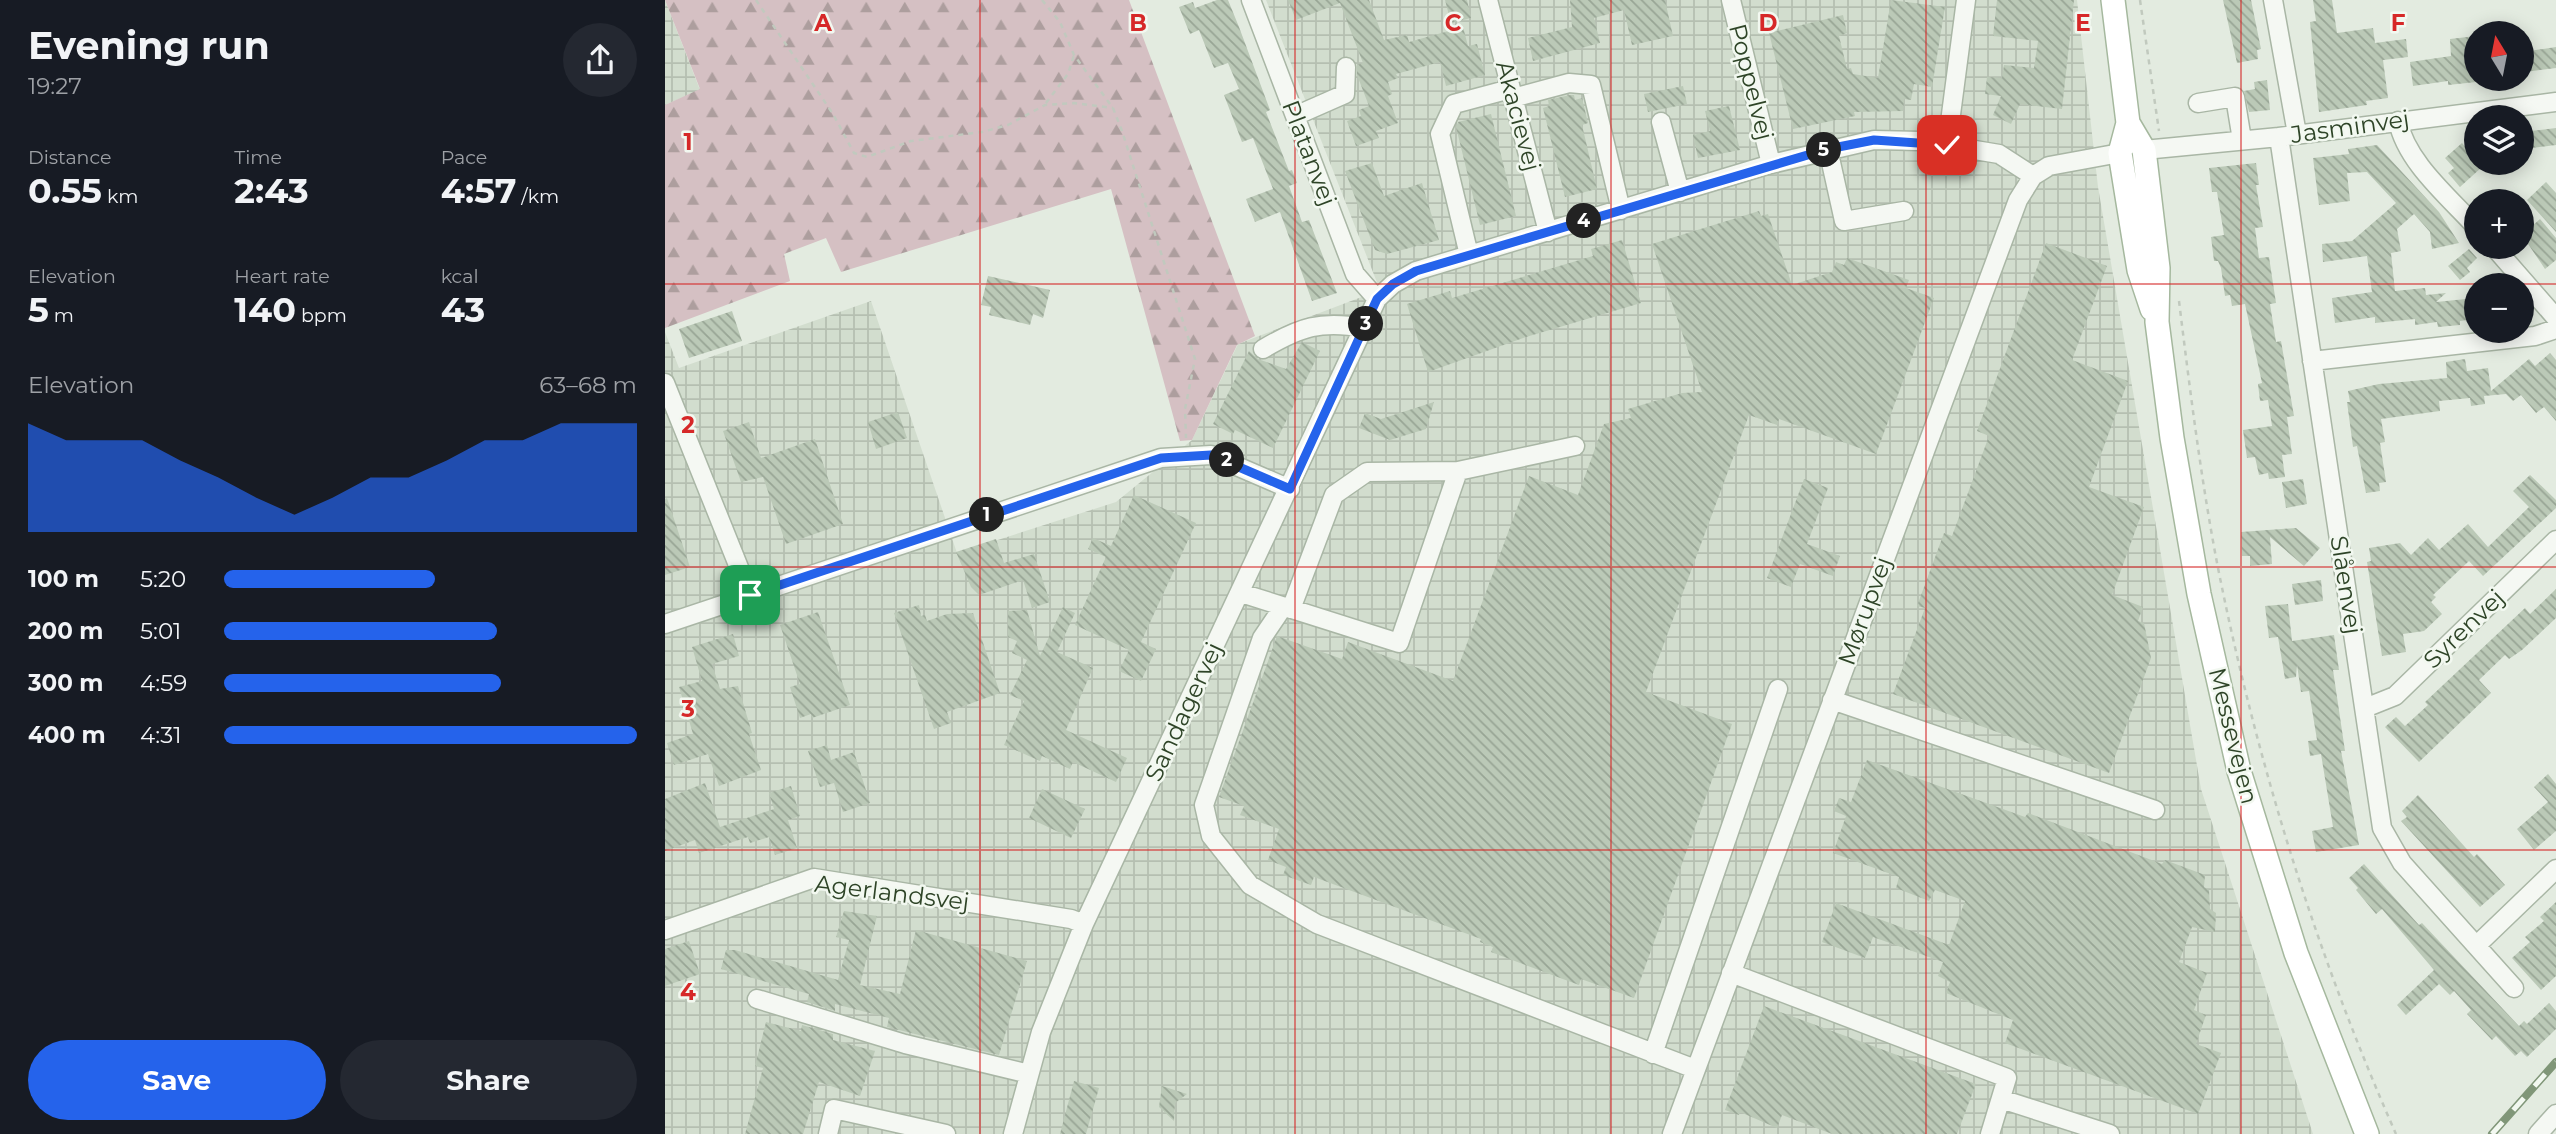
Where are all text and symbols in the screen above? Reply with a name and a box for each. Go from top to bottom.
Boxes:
text: A [813,9,832,37]
text: B [1129,9,1147,37]
text: C [1445,9,1462,37]
text: D [1759,9,1778,37]
text: E [2075,9,2091,37]
text: F [2391,9,2406,37]
street label: Poppelvej [1723,21,1780,143]
north arrow [2464,21,2534,91]
map controls [2464,21,2534,343]
text: Evening run [28,22,270,69]
button: share [563,23,637,97]
street label: Akacievej [1490,58,1547,174]
text: 19:27 [28,72,82,100]
street label: Platanvej [1276,96,1343,210]
street label: Jasminvej [2288,104,2411,149]
button: layers [2464,105,2534,175]
pin [1917,115,1977,175]
icon: check [1928,126,1966,164]
text: 1 [683,128,693,156]
pin: 5 [1807,132,1841,168]
text: 5 [1818,138,1829,161]
text: Distance [28,146,111,169]
text: Time [234,146,282,169]
text: Pace [441,146,487,169]
text: 0.55 [28,169,102,212]
text: 2:43 [234,169,309,212]
text: 4:57 [441,169,516,212]
text: km [102,185,138,208]
text: /km [516,185,559,208]
button: + [2464,189,2534,259]
pin: 4 [1567,204,1601,238]
text: 4 [1577,209,1590,232]
text: Elevation [28,265,116,288]
text: Heart rate [234,265,330,288]
text: kcal [441,265,479,288]
button: − [2464,273,2534,343]
text: 5 [28,288,49,331]
text: 140 [234,288,296,331]
text: 43 [441,288,485,331]
text: m [49,304,74,327]
text: bpm [296,304,347,327]
pin: 3 [1349,306,1383,342]
text: 3 [1360,312,1371,335]
text: Elevation [28,371,134,399]
text: 63–68 m [539,371,637,399]
text: 2 [681,411,695,439]
pin: 2 [1209,442,1245,477]
text: 2 [1221,448,1232,471]
pin: 1 [969,498,1005,532]
text: 1 [983,503,990,526]
street label: Slåenvej [2324,534,2369,636]
street label: Mørupvej [1832,553,1898,669]
text: 100 m [28,565,99,593]
text: 5:20 [140,565,186,593]
pin [720,565,780,625]
icon: arrive [731,576,769,614]
street label: Syrenvej [2417,583,2510,674]
text: 200 m [28,617,103,645]
text: 5:01 [140,617,181,645]
street label: Sandagervej [1139,638,1228,786]
street label: Messevejen [2203,665,2264,807]
text: 300 m [28,669,104,697]
text: 4:59 [140,669,187,697]
text: 3 [680,695,695,723]
text: 400 m [28,721,106,749]
text: 4:31 [140,721,182,749]
street label: Agerlandsvej [813,869,971,916]
text: 4 [680,978,696,1006]
button: Save [28,1040,326,1120]
button: Share [340,1040,637,1120]

